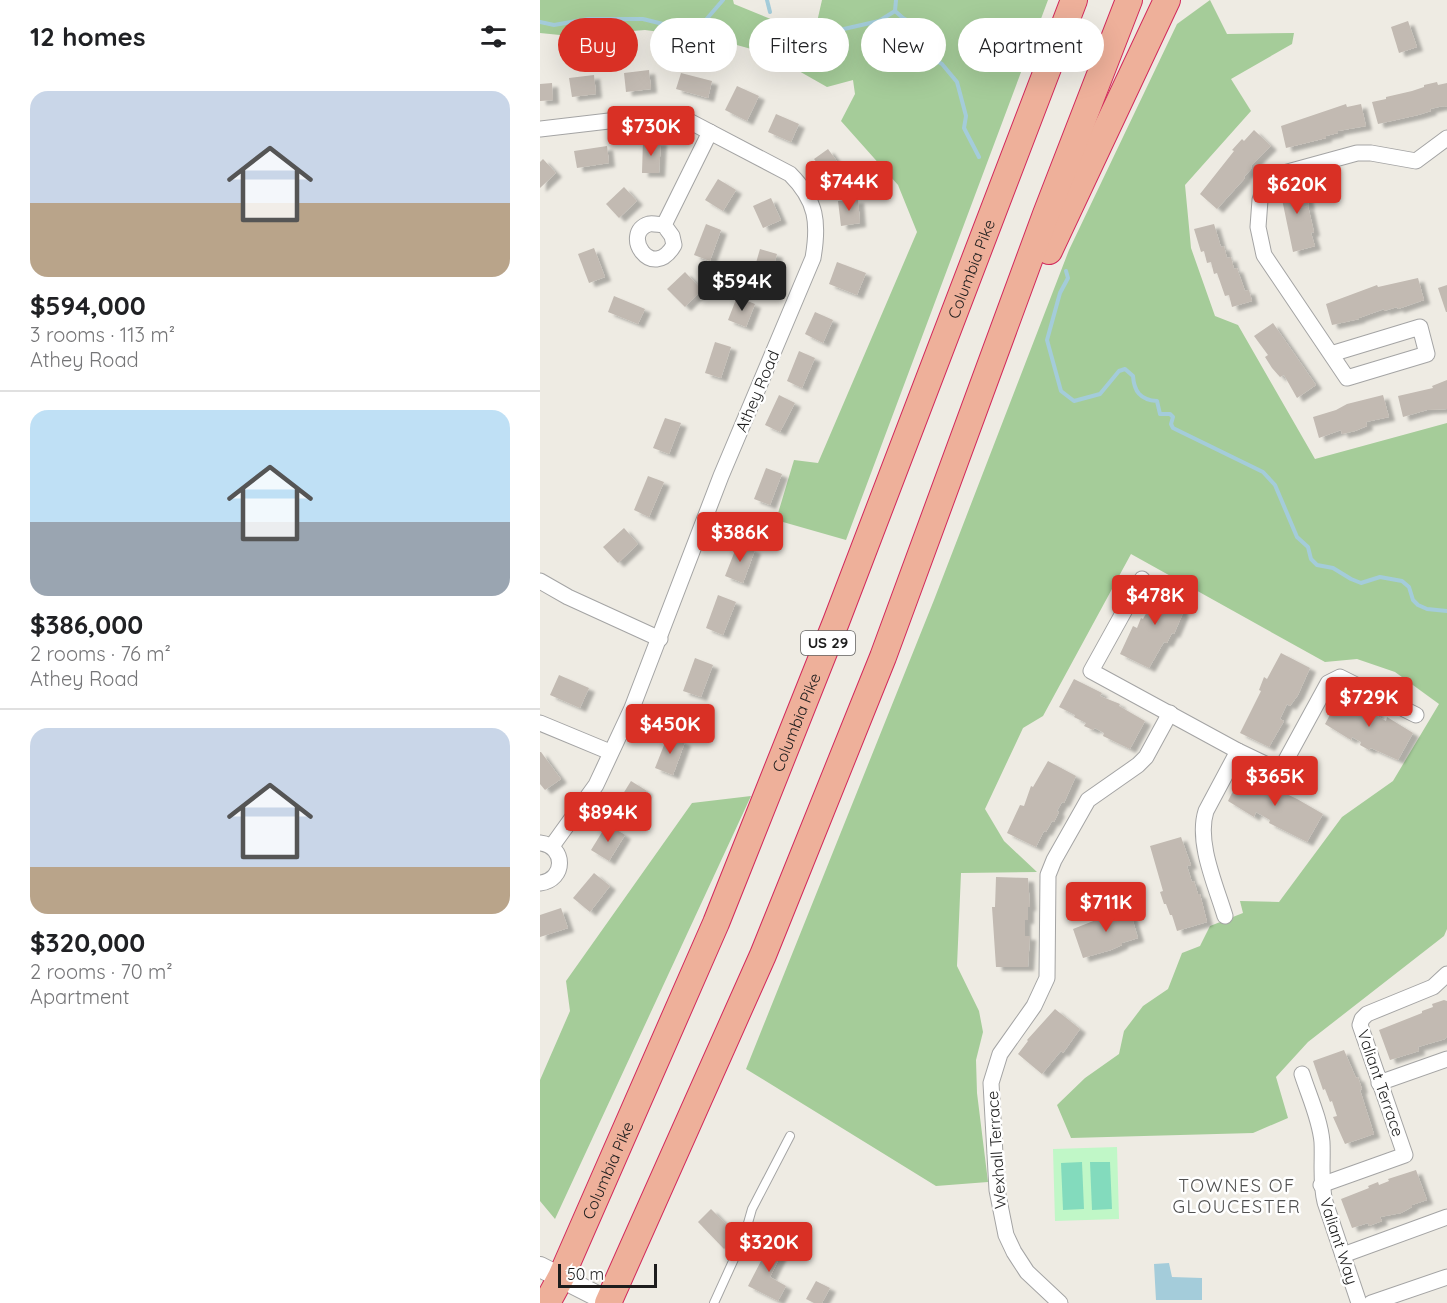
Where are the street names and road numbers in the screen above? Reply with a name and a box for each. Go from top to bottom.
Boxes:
street label: Columbia Pike [943,216,999,322]
street label: Athey Road [731,347,783,435]
road number: US 29 [801,631,855,655]
street label: Columbia Pike [767,670,825,775]
street label: Valiant Terrace [1353,1027,1409,1139]
street label: Wexhall Terrace [982,1090,1010,1210]
street label: Columbia Pike [578,1118,638,1222]
street label: Valiant Way [1316,1195,1362,1287]

